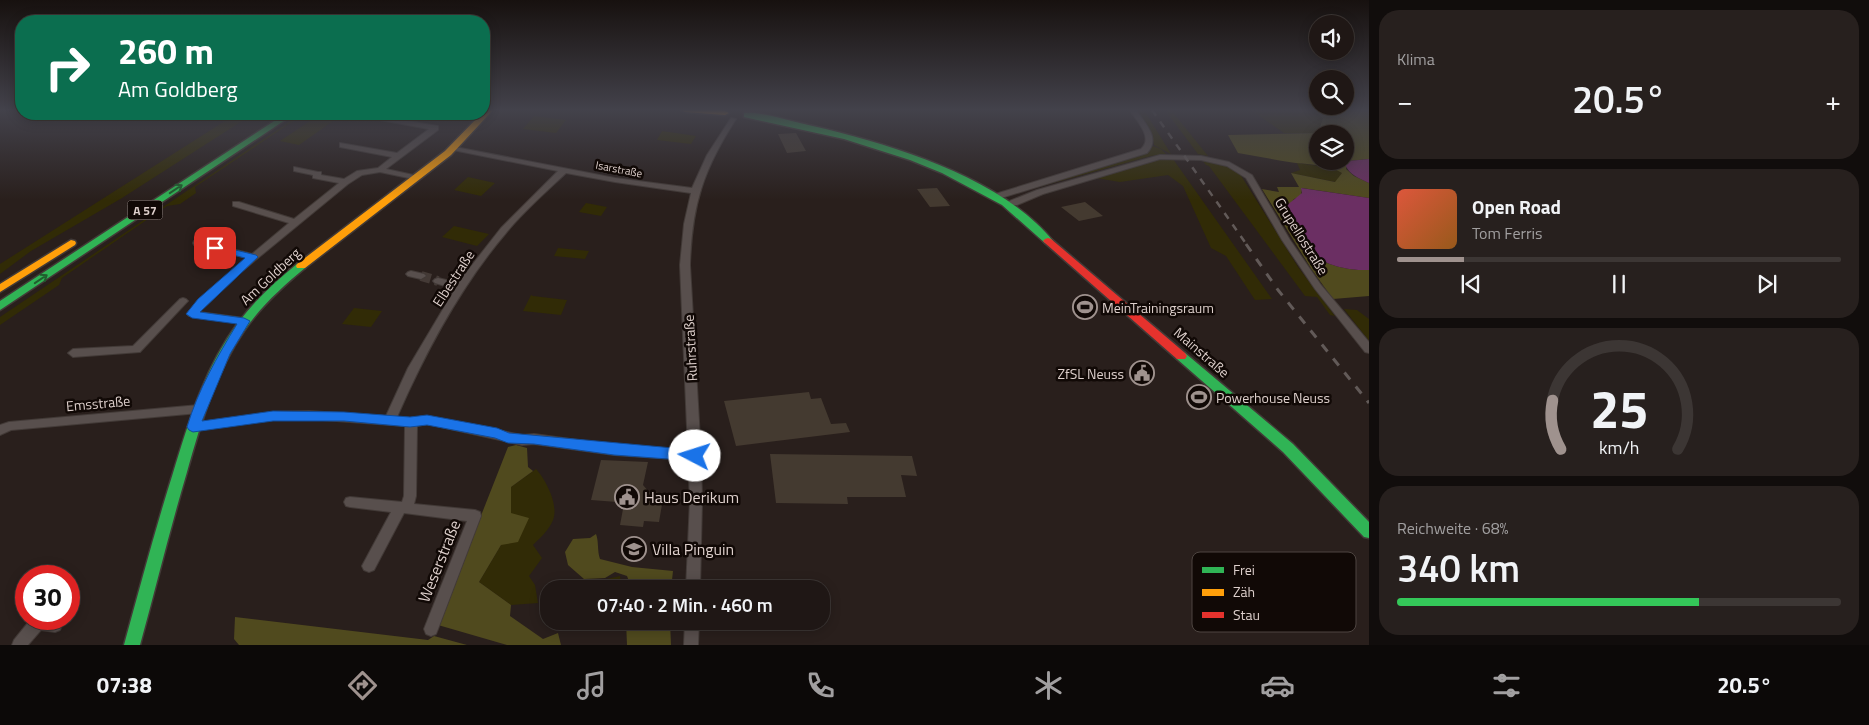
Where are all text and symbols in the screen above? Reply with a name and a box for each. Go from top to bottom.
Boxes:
map controls [1309,15,1354,170]
button: sound [1309,15,1354,60]
text: 260 m [118,24,214,78]
icon: right [35,35,100,100]
text: Klima [1397,47,1435,71]
button: search [1309,70,1354,115]
text: 20.5° [1572,70,1666,128]
text: Am Goldberg [118,72,238,106]
text: − [1397,79,1413,122]
text: + [1825,79,1841,122]
button: layers [1309,125,1354,170]
street label: Isarstraße [594,157,644,181]
one-way arrow [169,184,183,194]
text: Open Road [1472,192,1561,221]
street label: Grupellostraße [1270,193,1334,279]
road number: A 57 [128,200,162,220]
text: Tom Ferris [1472,221,1543,245]
pin [194,227,236,269]
icon: arrive [201,234,229,262]
street label: Am Goldberg [235,242,305,310]
street label: Elbestraße [427,246,479,310]
icon: previous [1457,270,1485,298]
icon: pause [1605,270,1633,298]
icon: next [1753,270,1781,298]
one-way arrow [33,274,47,284]
sports icon: MeinTrainingsraum [1072,294,1098,320]
place label: MeinTrainingsraum [1102,297,1214,318]
street label: Ruhrstraße [678,314,702,382]
street label: Mainstraße [1170,322,1234,382]
public building icon: ZfSL Neuss [1129,360,1155,386]
place label: ZfSL Neuss [1058,363,1124,384]
text: 25 [1590,369,1648,448]
sports icon: Powerhouse Neuss [1186,384,1212,410]
place label: Powerhouse Neuss [1216,387,1330,408]
street label: Emsstraße [65,390,131,416]
position arrow [668,429,720,481]
text: km/h [1599,434,1639,461]
public building icon: Haus Derikum [614,484,640,510]
place label: Haus Derikum [644,485,739,509]
street label: Weserstraße [412,516,466,606]
text: Reichweite · 68% [1397,516,1509,540]
school or university icon: Villa Pinguin [621,536,647,562]
place label: Villa Pinguin [652,537,734,561]
text: 340 km [1397,539,1520,597]
legend [1192,552,1356,632]
text: Frei [1233,559,1255,580]
speed limit sign: 30 [15,565,80,630]
text: Zäh [1233,581,1255,602]
text: 07:40 · 2 Min. · 460 m [597,590,773,619]
text: Stau [1233,604,1260,625]
text: 07:38 [97,668,152,702]
icon: directions [345,668,380,703]
icon: music [574,668,609,703]
icon: phone [803,668,838,703]
icon: climate [1031,668,1066,703]
icon: car [1260,668,1295,703]
icon: filters [1489,668,1524,703]
text: 20.5° [1717,668,1772,702]

